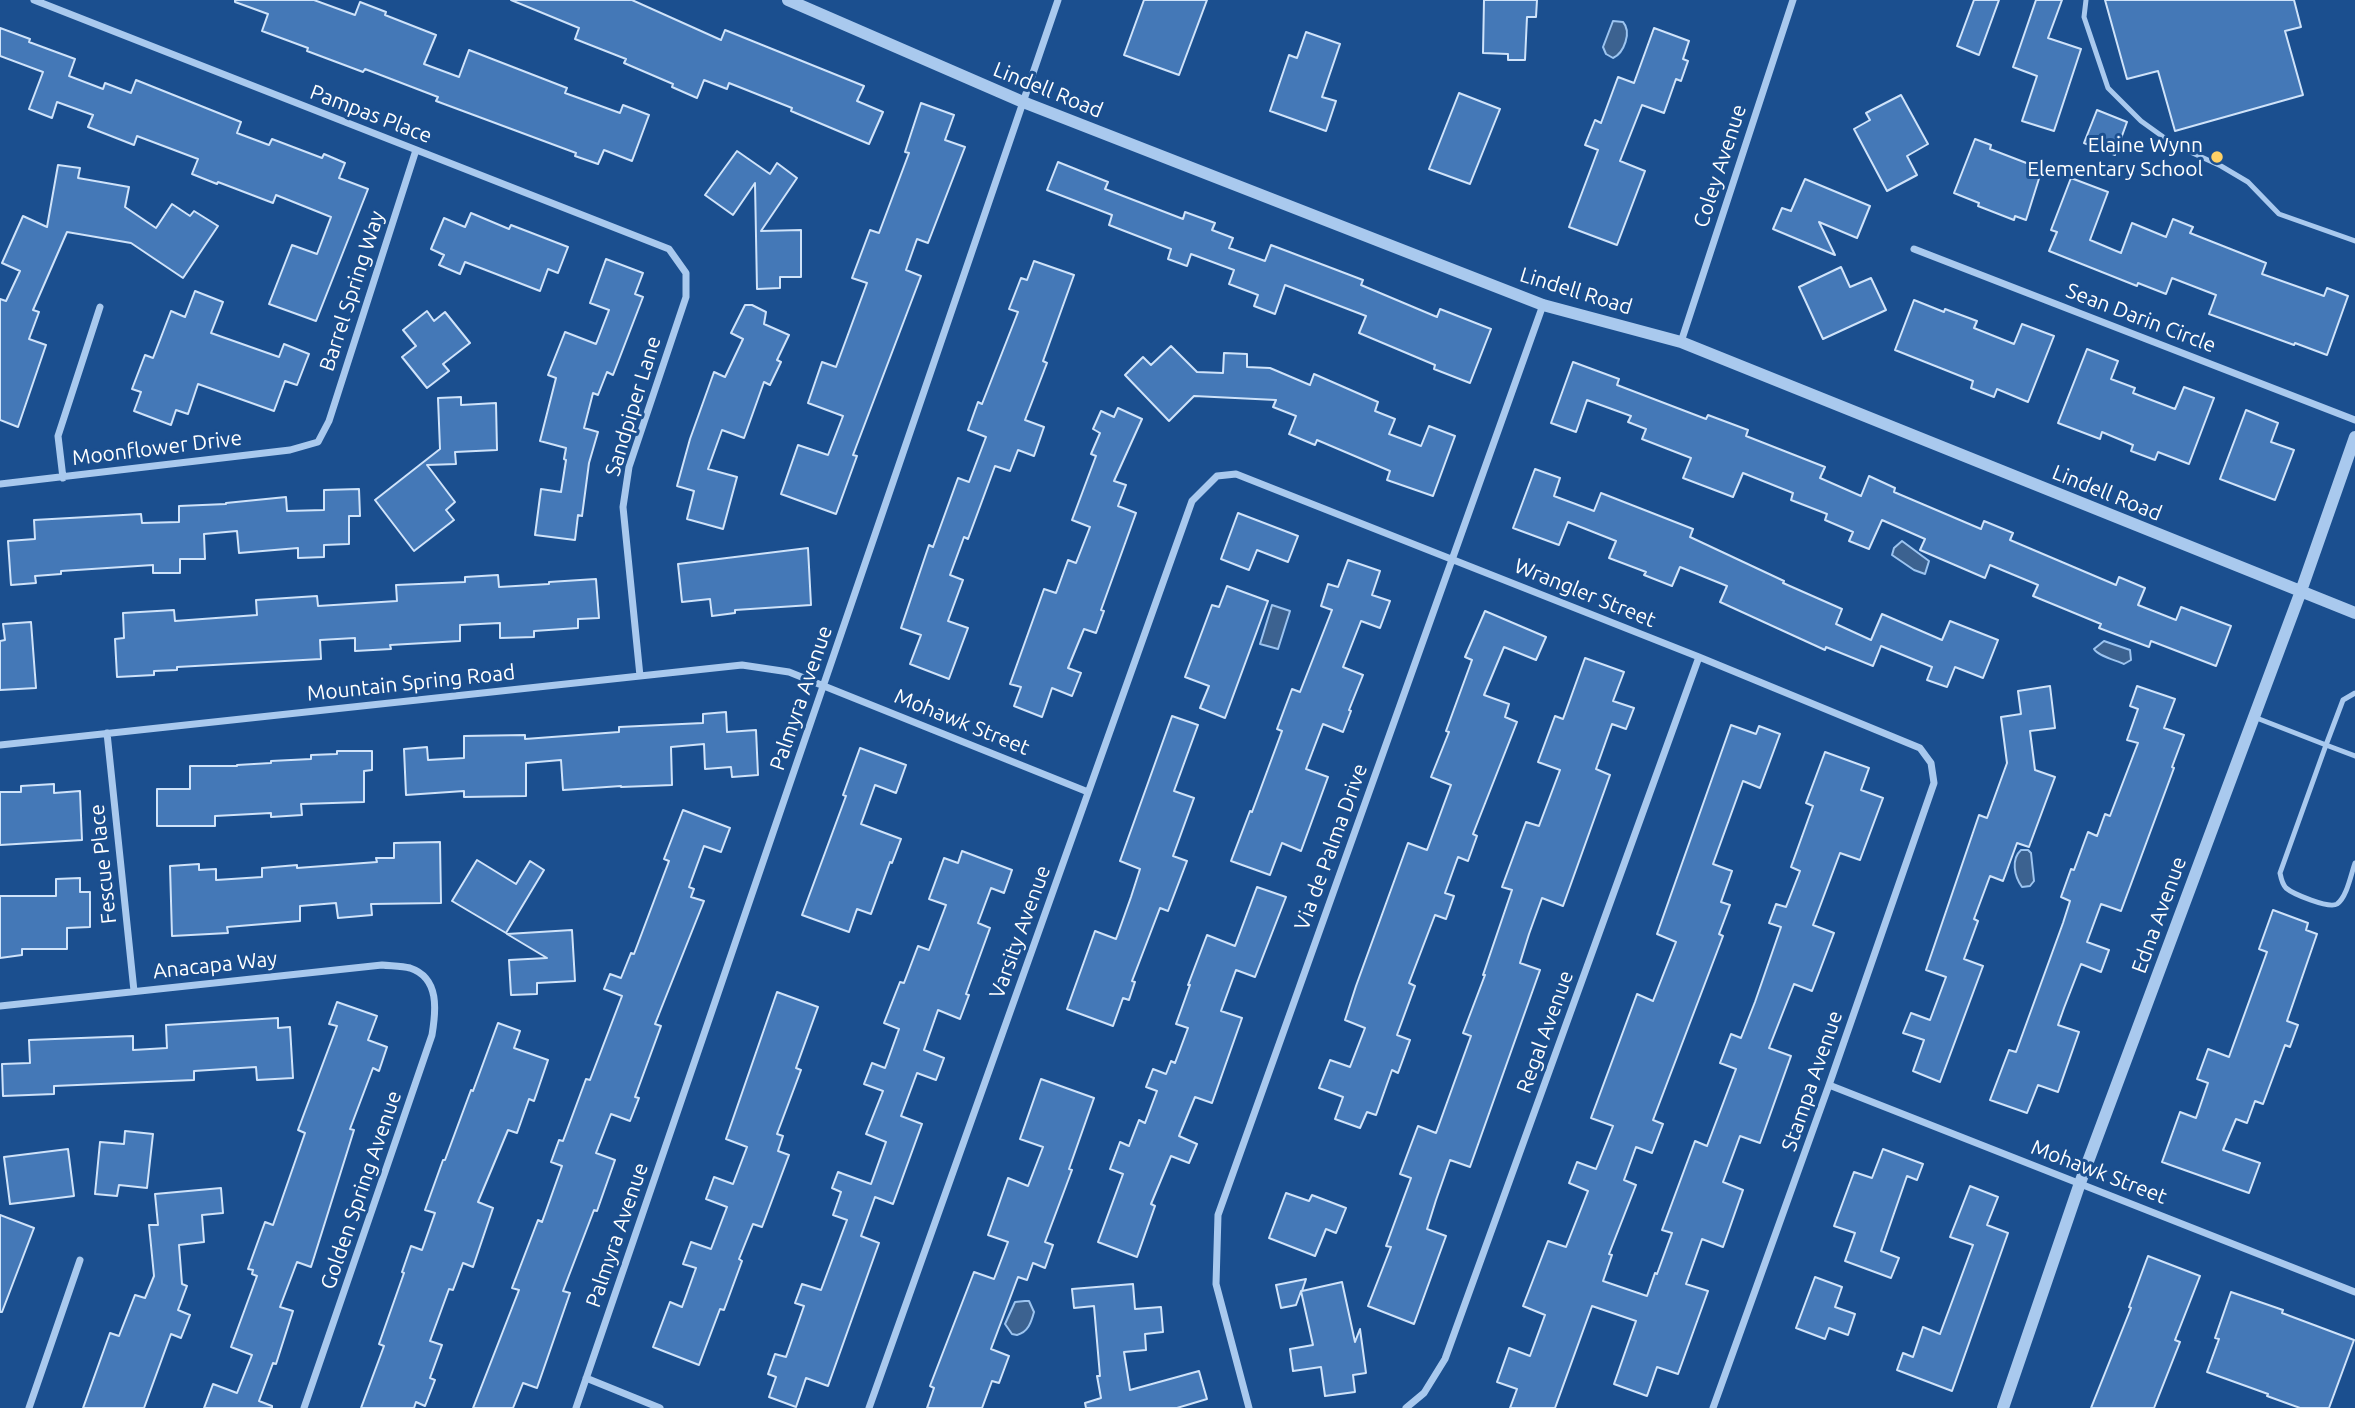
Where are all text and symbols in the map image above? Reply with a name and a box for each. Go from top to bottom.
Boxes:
street label: Lindell Road [990,57,1106,123]
street label: Pampas Place [307,79,435,149]
street label: Coley Avenue [1688,101,1752,231]
place label: Elaine Wynn Elementary School [2027,132,2203,182]
marker: Elaine Wynn Elementary School [2209,149,2225,165]
street label: Barrel Spring Way [314,208,390,374]
street label: Lindell Road [1517,262,1635,320]
street label: Sean Darin Circle [2063,278,2219,358]
street label: Sandpiper Lane [600,333,666,479]
street label: Moonflower Drive [71,425,243,471]
street label: Lindell Road [2049,460,2165,526]
street label: Wrangler Street [1511,553,1659,633]
street label: Palmyra Avenue [764,622,838,774]
street label: Mountain Spring Road [306,660,516,706]
street label: Mohawk Street [891,683,1033,761]
street label: Via de Palma Drive [1289,760,1373,934]
street label: Fescue Place [84,803,122,925]
street label: Edna Avenue [2126,853,2192,977]
street label: Varsity Avenue [984,862,1056,1002]
street label: Anacapa Way [152,946,278,984]
street label: Regal Avenue [1511,967,1579,1097]
street label: Stampa Avenue [1776,1008,1848,1154]
street label: Golden Spring Avenue [315,1087,407,1293]
street label: Mohawk Street [2027,1134,2171,1210]
street label: Palmyra Avenue [580,1159,654,1311]

